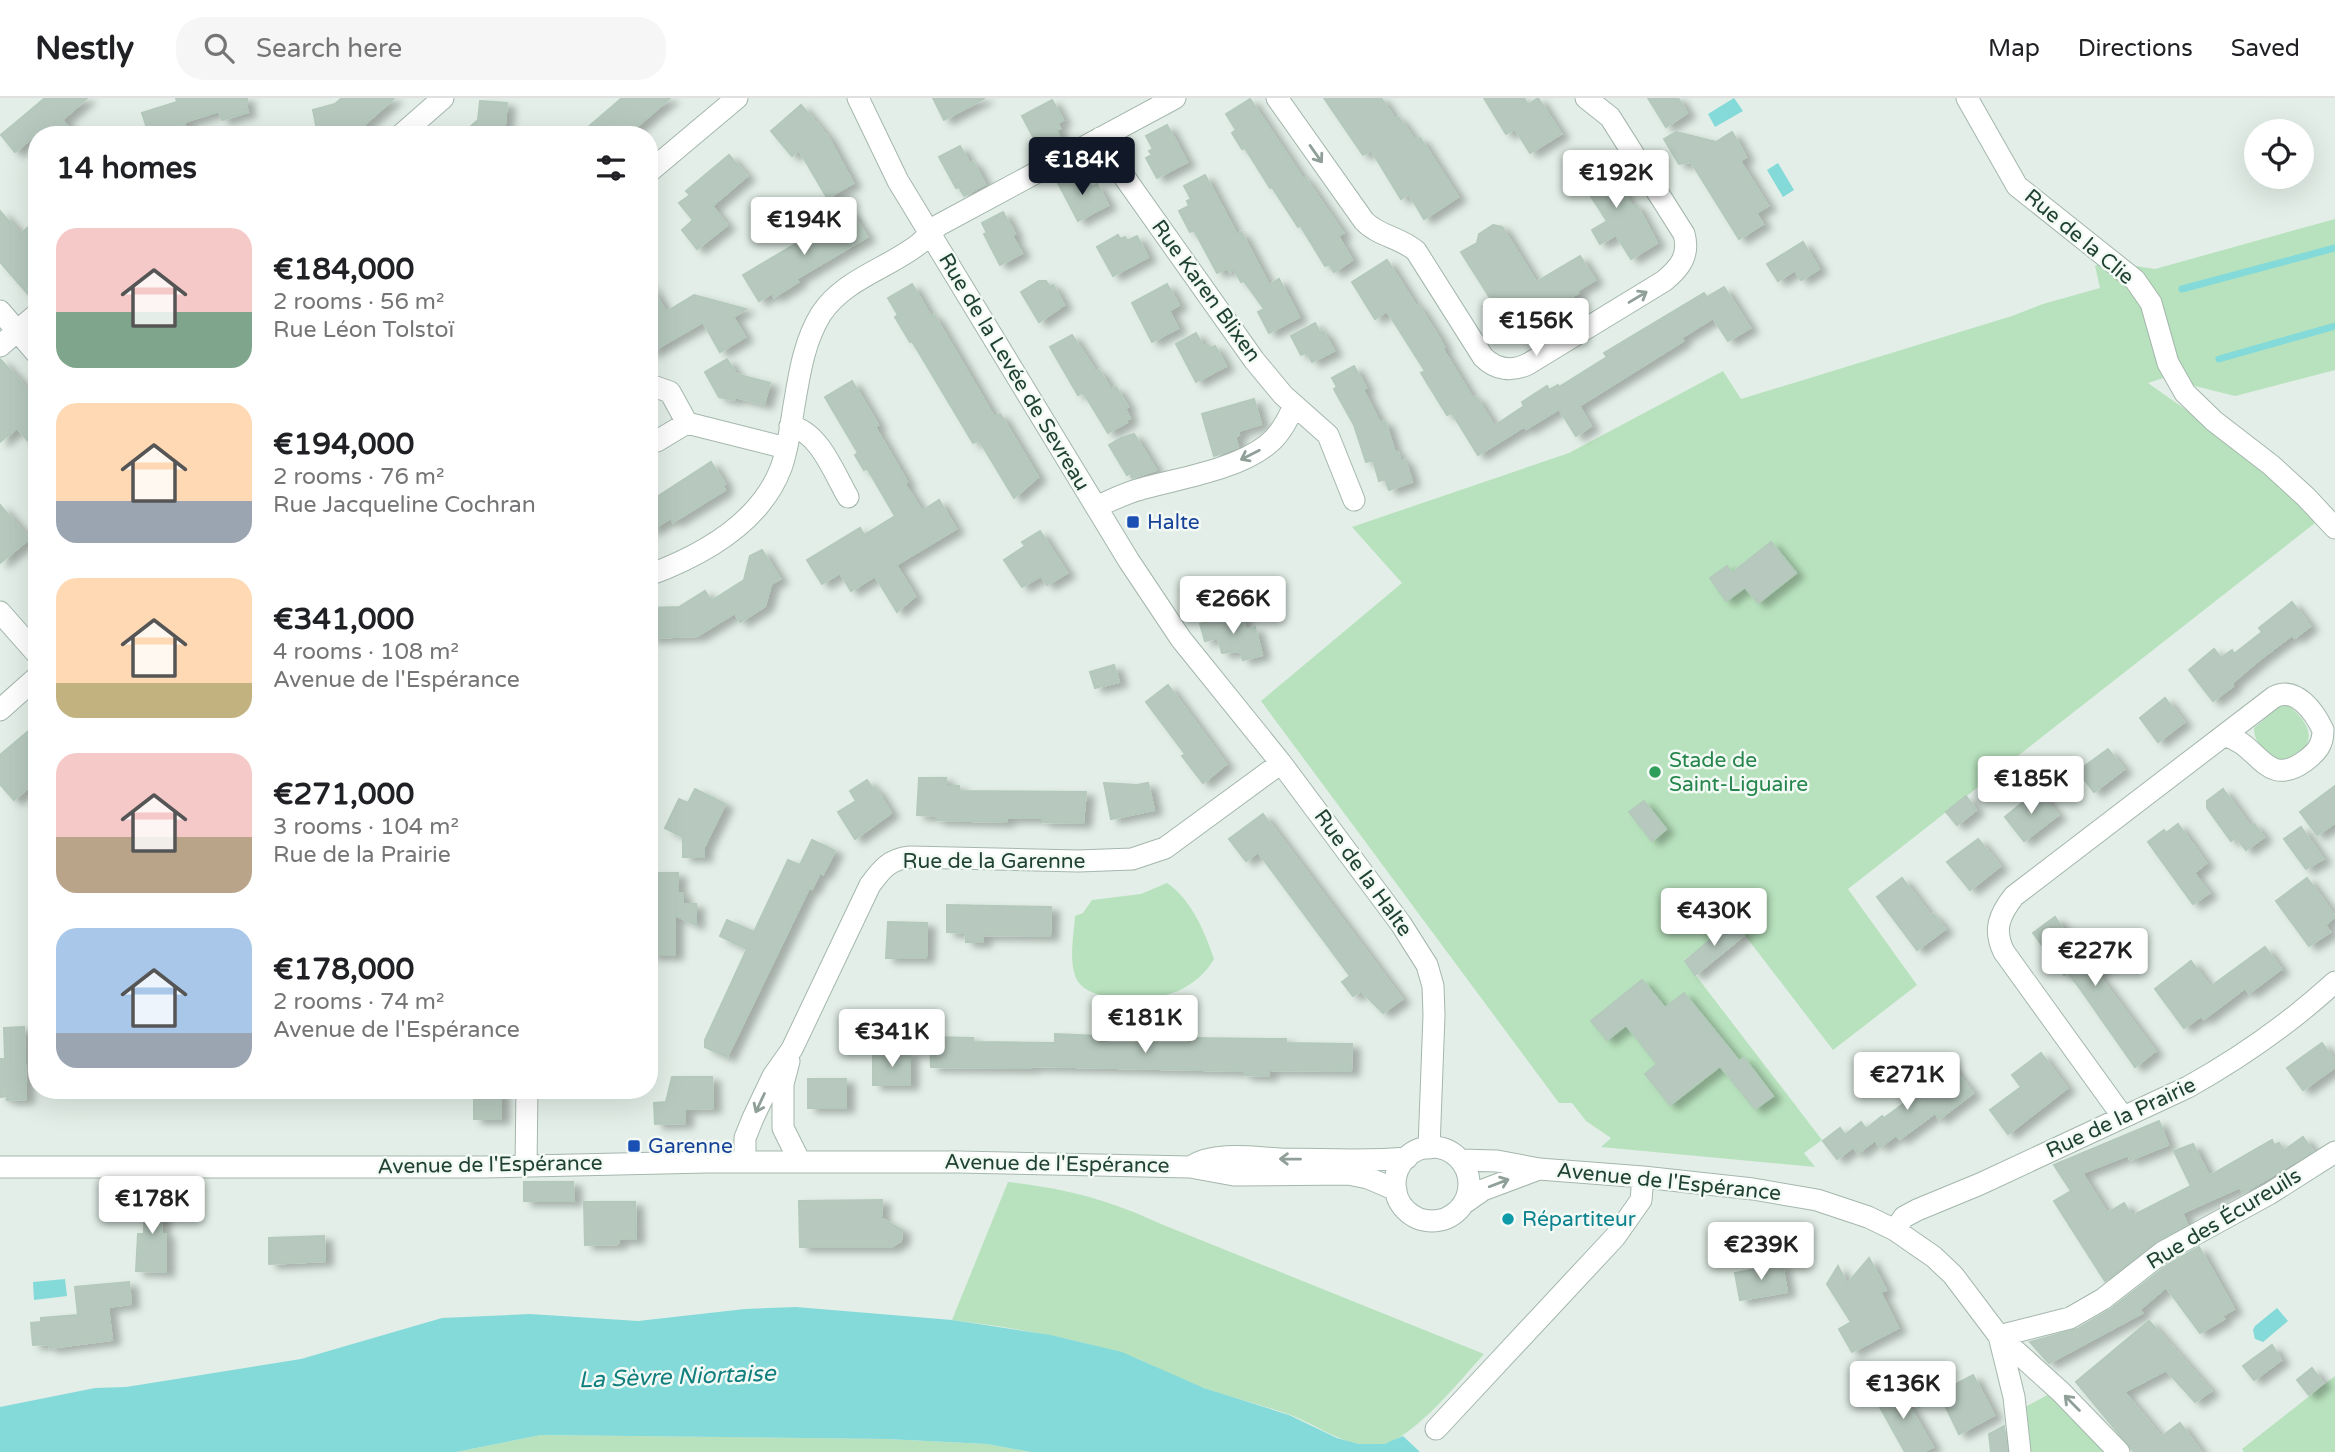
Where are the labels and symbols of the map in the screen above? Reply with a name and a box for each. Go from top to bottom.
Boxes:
pin: €184K [1033,138,1131,197]
one-way arrow [1309,144,1323,163]
pin: €192K [1567,150,1665,210]
street label: Rue de la Clie [2019,184,2139,290]
pin: €194K [755,198,853,257]
street label: Rue Karen Blixen [1146,215,1266,367]
street label: Rue de la Levée de Sevreau [933,249,1095,495]
one-way arrow [1628,290,1648,304]
pin: €156K [1487,299,1585,358]
one-way arrow [1240,449,1261,462]
place label: Halte [1147,510,1200,535]
marker: Halte [1125,514,1141,530]
pin: €266K [1184,576,1282,636]
place label: Stade de Saint-Liguaire [1669,748,1808,797]
pin: €185K [1982,756,2080,816]
marker: Stade de Saint-Liguaire [1647,764,1663,780]
street label: Rue de la Halte [1309,805,1418,941]
street label: Rue de la Garenne [903,849,1086,874]
pin: €430K [1665,888,1763,948]
pin: €227K [2046,928,2144,988]
pin: €181K [1096,996,1194,1055]
pin: €341K [843,1010,941,1069]
pin: €271K [1858,1052,1956,1112]
street label: Rue de la Prairie [2042,1072,2200,1164]
one-way arrow [753,1092,767,1113]
place label: Garenne [648,1134,733,1159]
marker: Garenne [626,1138,642,1154]
street label: Avenue de l'Espérance [944,1150,1170,1178]
street label: Avenue de l'Espérance [377,1151,603,1179]
one-way arrow [1279,1152,1302,1165]
street label: Avenue de l'Espérance [1556,1158,1782,1206]
street label: Rue des Écureuils [2142,1163,2306,1275]
pin: €178K [103,1176,201,1236]
one-way arrow [1488,1176,1510,1189]
place label: Répartiteur [1522,1207,1636,1232]
marker: Répartiteur [1500,1211,1516,1227]
pin: €239K [1712,1222,1810,1282]
water label: La Sèvre Niortaise [578,1359,778,1394]
pin: €136K [1854,1362,1952,1421]
one-way arrow [2064,1394,2081,1411]

